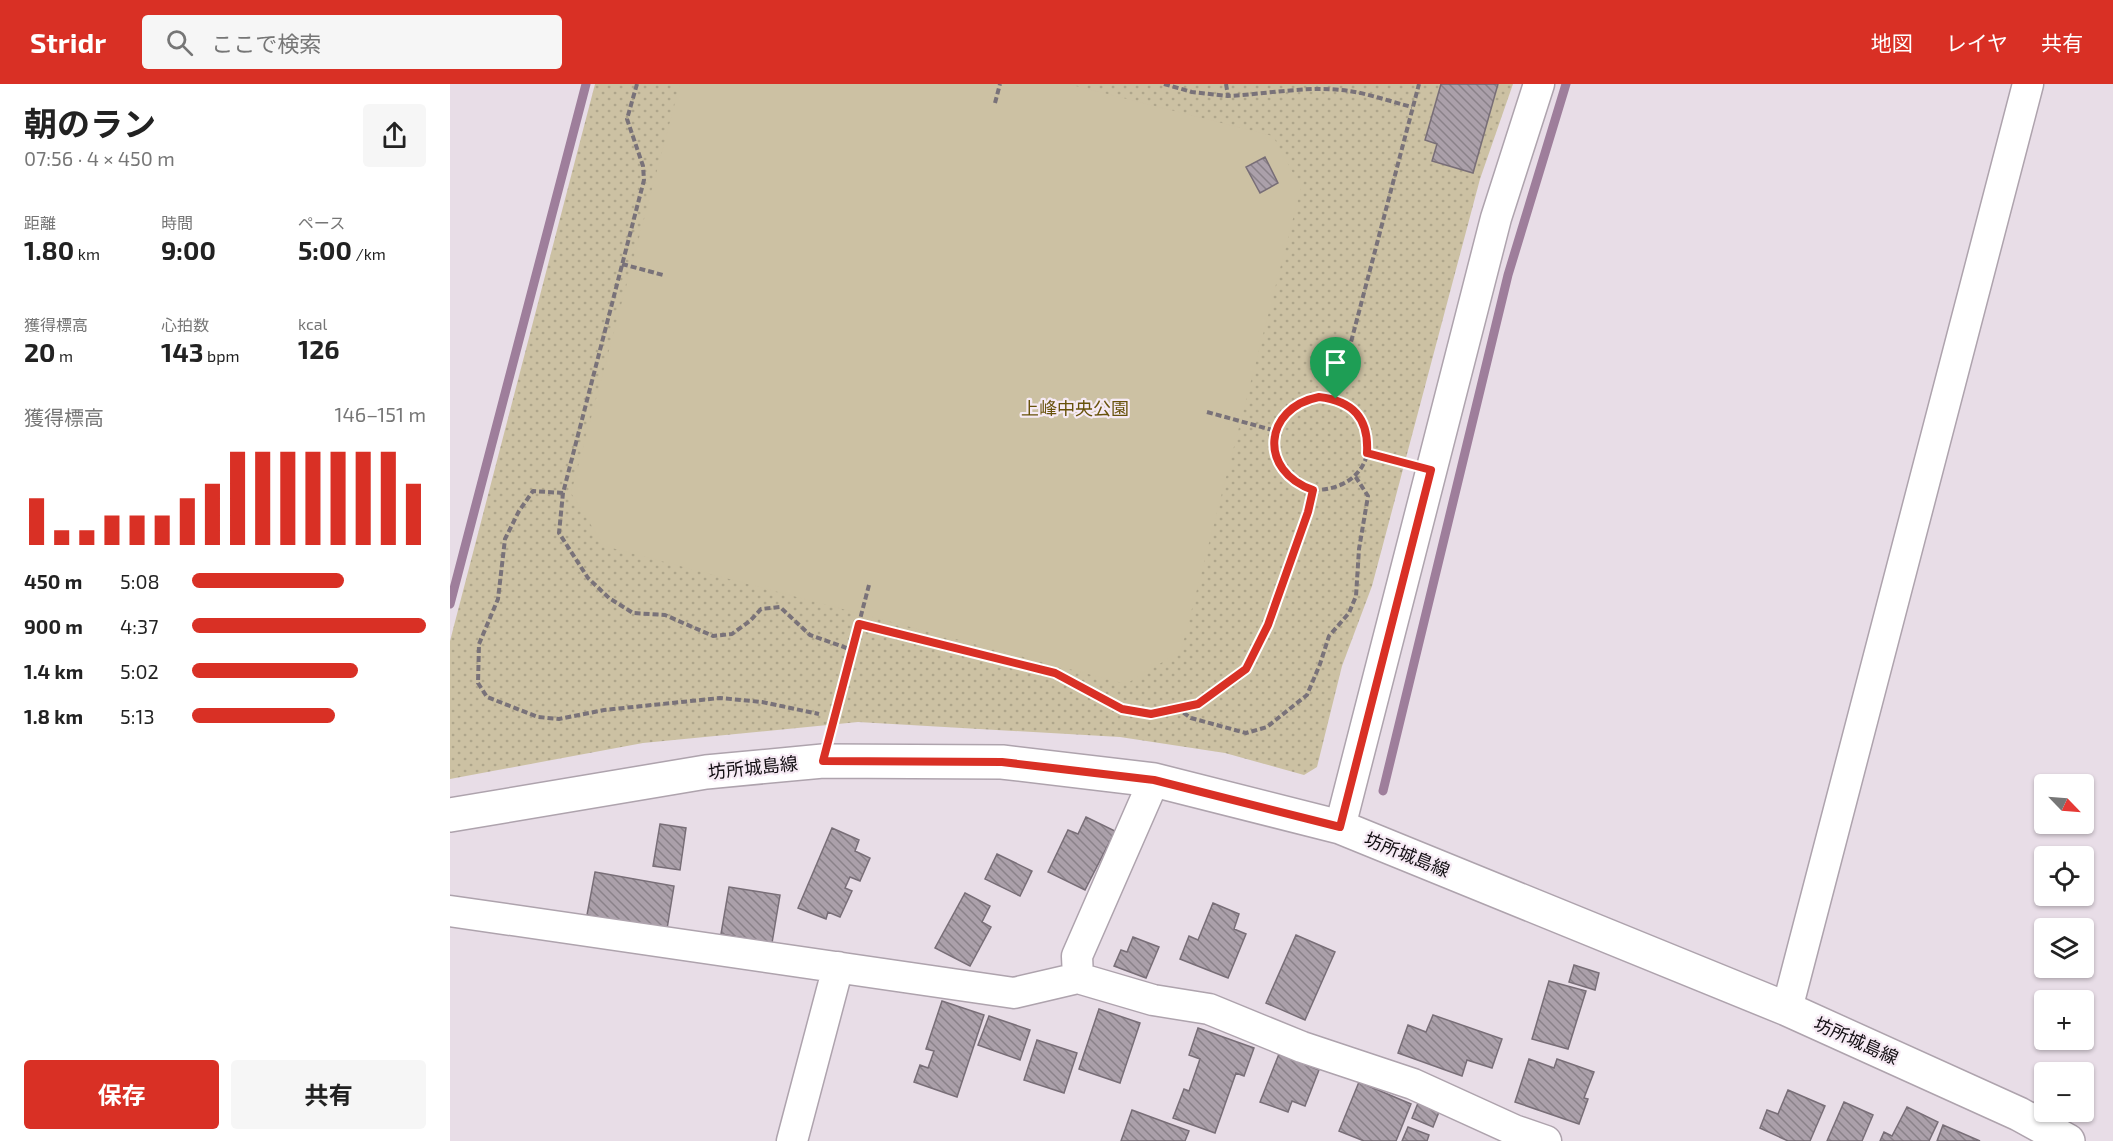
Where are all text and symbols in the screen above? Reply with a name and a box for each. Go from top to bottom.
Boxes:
search box [142,15,562,69]
text: Stridr [30,25,106,59]
icon: search [163,26,196,59]
text: ここで検索 [211,30,321,56]
text: 地図 [1871,30,1913,55]
text: レイヤ [1946,30,2008,55]
text: 共有 [2041,30,2083,55]
text: 朝のラン [24,103,156,143]
button: share [363,104,426,167]
text: 07:56 · 4 × 450 m [24,146,175,170]
text: 距離 [24,213,56,232]
text: 時間 [161,213,193,232]
text: ペース [298,213,345,232]
text: 1.80 [24,234,74,265]
text: 9:00 [161,234,216,265]
text: 5:00 [298,234,352,265]
text: km [74,244,100,263]
text: /km [352,244,386,263]
text: kcal [298,314,327,333]
text: 獲得標高 [24,315,88,334]
text: 心拍数 [161,315,209,334]
text: 126 [298,333,340,364]
text: 20 [24,336,56,367]
text: 143 [161,336,204,367]
pin [1310,337,1361,399]
text: m [56,346,73,365]
text: bpm [204,346,240,365]
icon: arrive [1319,346,1352,379]
park label: 上峰中央公園 [1021,397,1129,419]
text: 146–151 m [334,402,426,426]
text: 獲得標高 [24,405,104,429]
text: 450 m [24,569,82,593]
text: 5:08 [120,569,160,593]
text: 900 m [24,614,83,638]
text: 4:37 [120,614,158,638]
text: 1.4 km [24,659,83,683]
text: 5:02 [120,659,159,683]
text: 1.8 km [24,704,83,728]
text: 5:13 [120,704,155,728]
street label: 坊所城島線 [707,751,799,783]
north arrow [2034,774,2094,834]
map controls [2034,774,2094,1122]
street label: 坊所城島線 [1362,827,1453,881]
button: locate [2034,846,2094,906]
button: layers [2034,918,2094,978]
button: + [2034,990,2094,1050]
street label: 坊所城島線 [1811,1012,1902,1068]
button: 保存 [24,1060,219,1129]
button: 共有 [231,1060,426,1129]
button: − [2034,1062,2094,1122]

